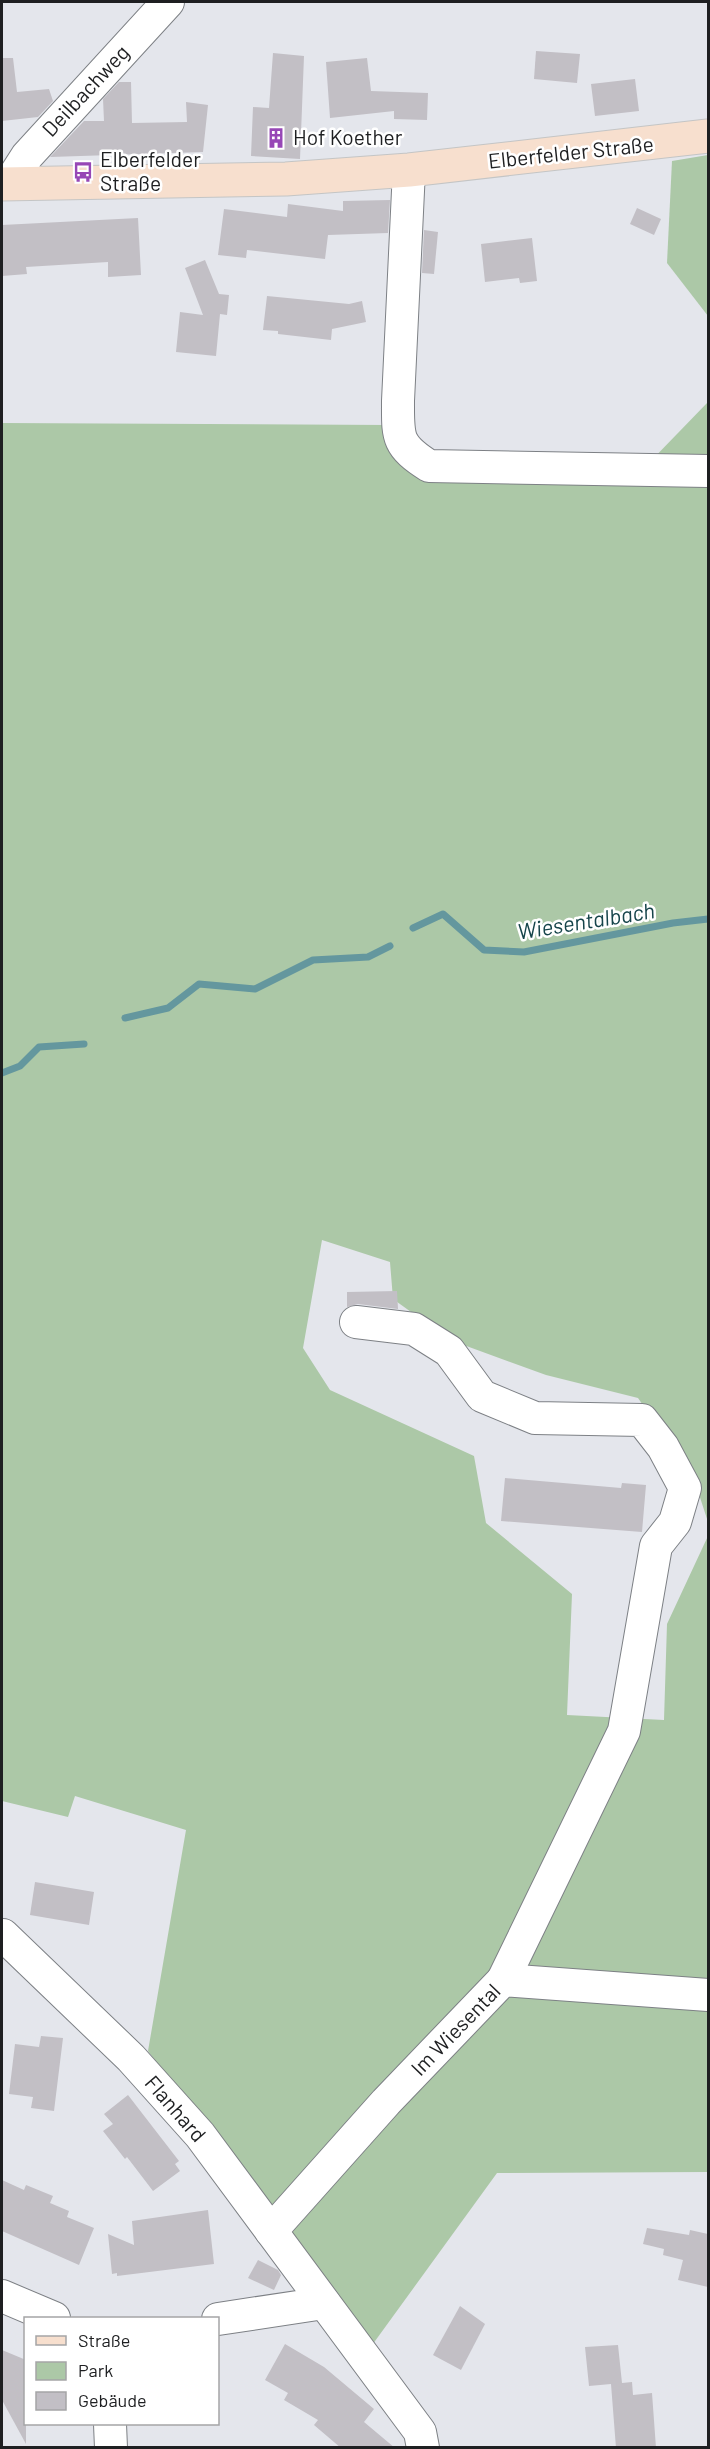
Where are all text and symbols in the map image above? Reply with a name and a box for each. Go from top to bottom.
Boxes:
street label: Deilbachweg [36,39,134,141]
place label: Hof Koether [293,124,403,149]
building icon: Hof Koether [264,126,288,150]
street label: Elberfelder Straße [487,130,655,173]
place label: Elberfelder Straße [100,146,201,195]
bus stop icon: Elberfelder Straße [71,160,95,184]
water label: Wiesentalbach [515,896,656,944]
street label: Im Wiesental [405,1978,505,2080]
street label: Flanhard [141,2070,212,2146]
legend [24,2317,219,2425]
text: Straße [78,2329,130,2351]
text: Park [78,2359,113,2381]
text: Gebäude [78,2389,147,2411]

